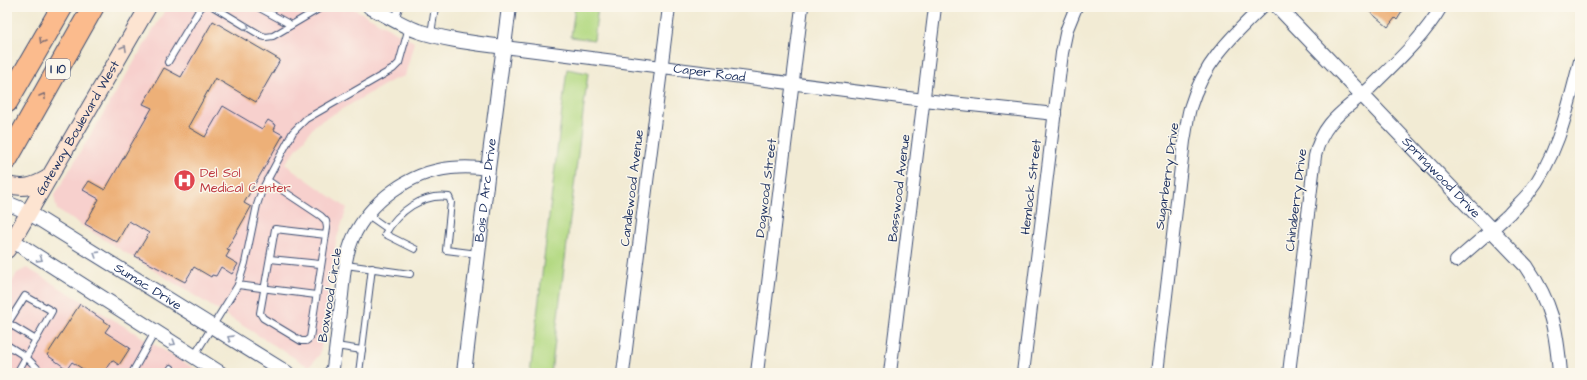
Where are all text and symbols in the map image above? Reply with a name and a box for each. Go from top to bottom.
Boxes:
one-way arrow [243,23,250,30]
one-way arrow [40,37,47,44]
one-way arrow [119,45,126,52]
street label: Gateway Boulevard West [32,57,124,199]
road number: I 10 [46,59,70,79]
street label: Caper Road [672,59,747,86]
one-way arrow [38,93,45,100]
street label: Sugarberry Drive [1151,121,1184,231]
street label: Candlewood Avenue [616,129,648,247]
street label: Basswood Avenue [883,133,915,243]
street label: Springwood Drive [1398,133,1485,222]
street label: Bois D Arc Drive [470,137,501,243]
street label: Dogwood Street [751,137,782,239]
street label: Hemlock Street [1016,138,1046,236]
street label: Chinaberry Drive [1281,148,1312,252]
place label: Del Sol Medical Center [200,164,291,197]
hospital icon: Del Sol Medical Center [172,167,198,193]
street label: Boxwood Circle [314,247,346,343]
one-way arrow [93,252,100,259]
one-way arrow [36,254,43,261]
street label: Sumac Drive [111,259,185,314]
one-way arrow [227,335,234,342]
one-way arrow [169,338,176,346]

